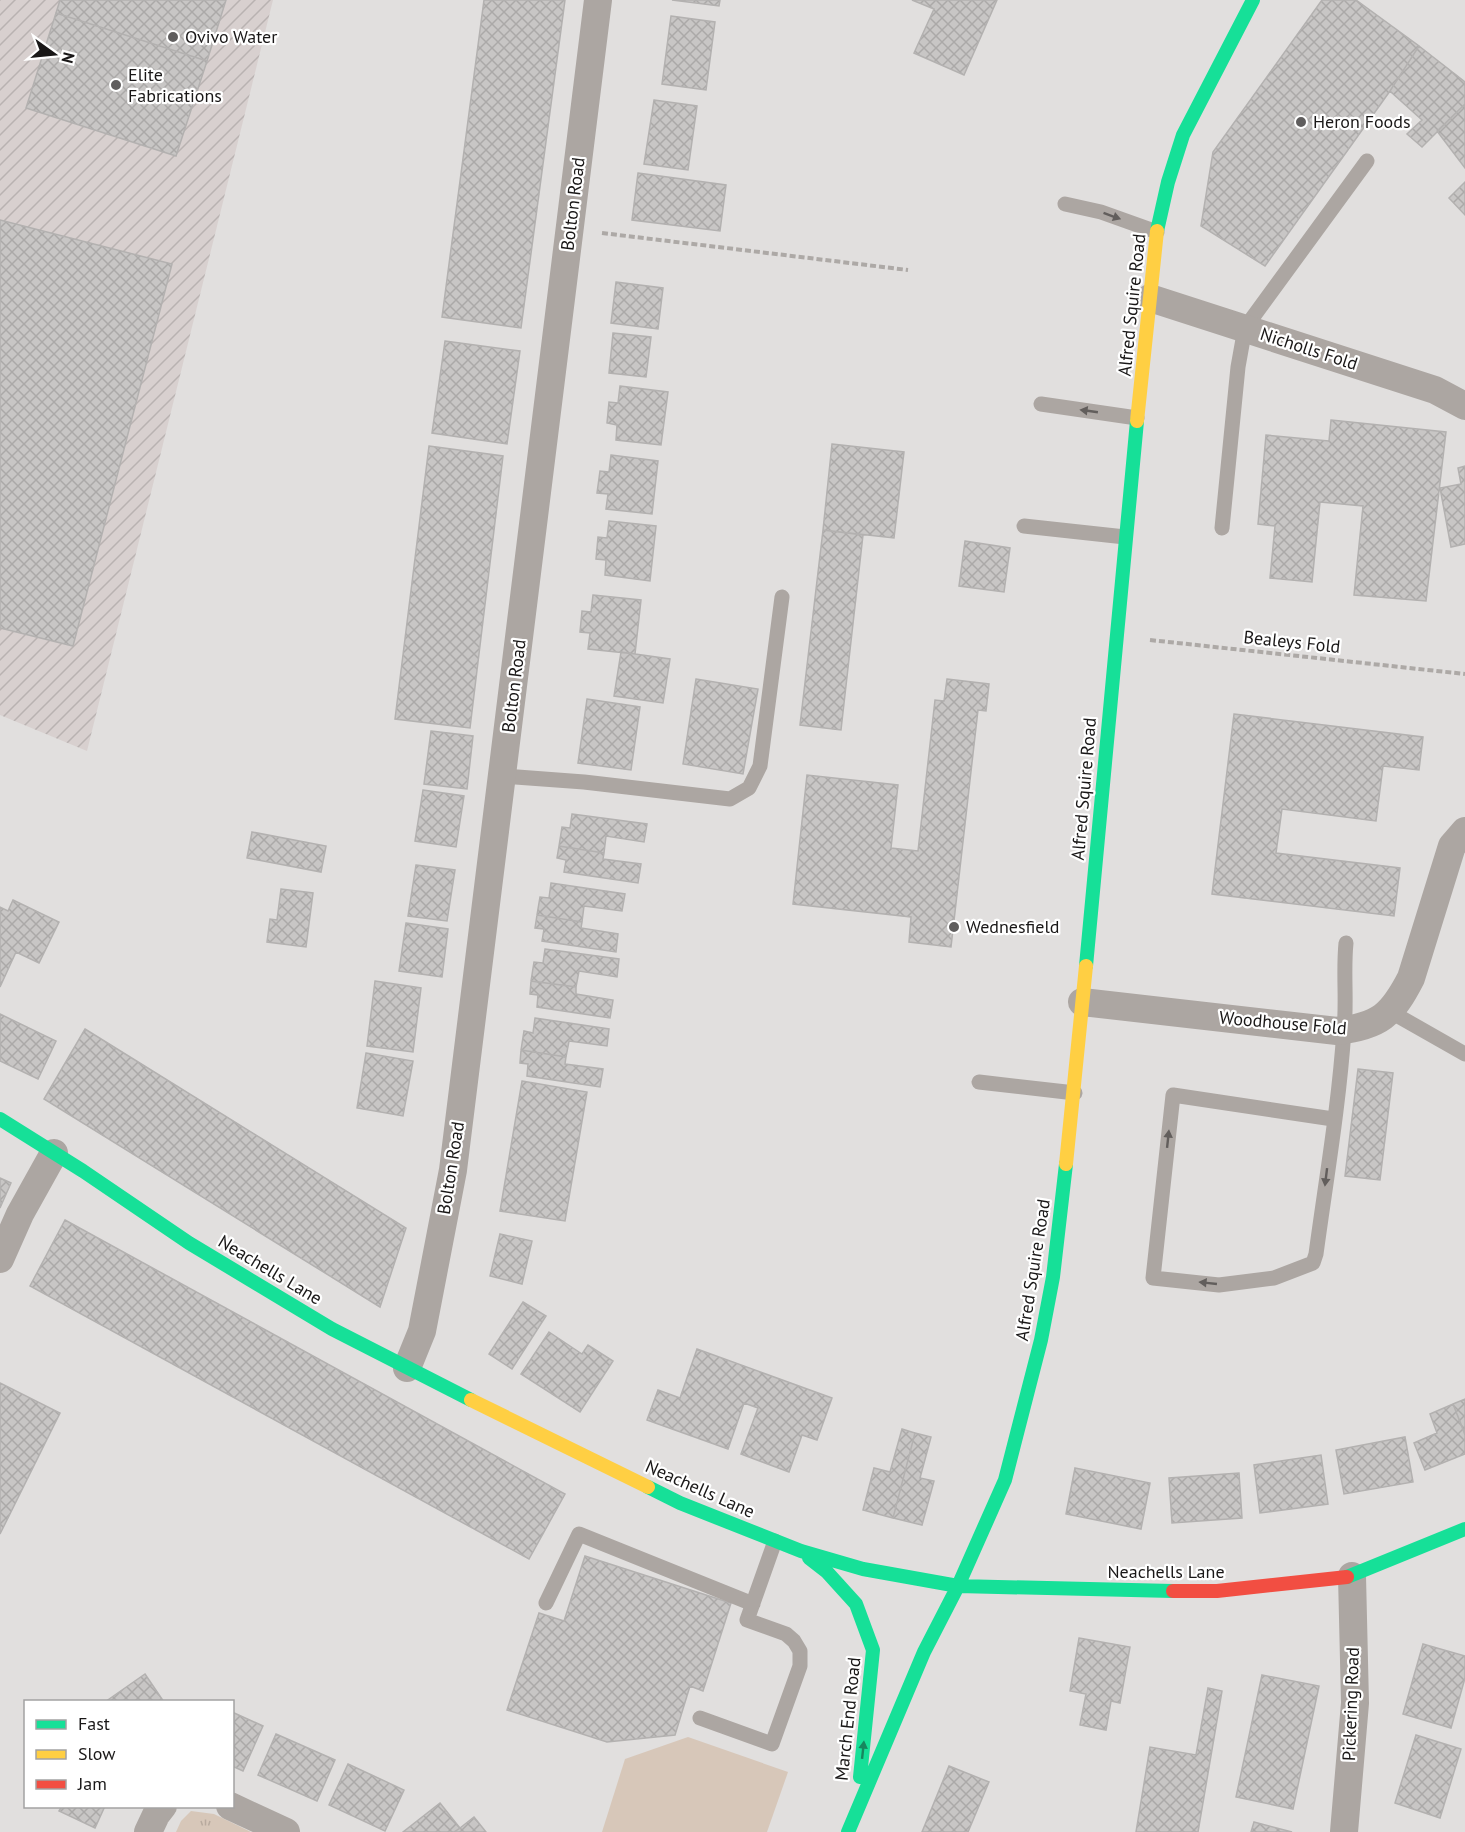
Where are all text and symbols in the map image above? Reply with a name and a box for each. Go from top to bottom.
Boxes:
north arrow [24,24,84,84]
place label: Ovivo Water [185,25,277,48]
marker: Ovivo Water [166,30,180,44]
text: N [57,50,80,66]
place label: Elite Fabrications [128,63,222,107]
marker: Elite Fabrications [109,78,123,92]
place label: Heron Foods [1313,110,1411,133]
marker: Heron Foods [1294,115,1308,129]
street label: Bolton Road [555,156,590,252]
one-way arrow [1103,212,1121,222]
street label: Alfred Squire Road [1113,233,1150,377]
street label: Nicholls Fold [1257,322,1361,375]
one-way arrow [1079,406,1098,415]
street label: Bealeys Fold [1242,625,1342,658]
street label: Bolton Road [496,638,531,734]
street label: Alfred Squire Road [1066,717,1101,861]
place label: Wednesfield [966,915,1059,938]
marker: Wednesfield [947,920,961,934]
street label: Woodhouse Fold [1218,1005,1348,1040]
street label: Bolton Road [432,1120,469,1216]
one-way arrow [1164,1130,1173,1149]
one-way arrow [1321,1167,1331,1186]
street label: Alfred Squire Road [1010,1197,1055,1342]
street label: Neachells Lane [214,1230,326,1310]
one-way arrow [1199,1278,1218,1288]
street label: Neachells Lane [642,1454,758,1523]
street label: Neachells Lane [1107,1560,1225,1583]
street label: Pickering Road [1337,1647,1364,1761]
street label: March End Road [830,1656,865,1782]
legend [24,1700,234,1808]
text: Fast [78,1712,110,1735]
one-way arrow [858,1741,868,1760]
text: Slow [78,1742,116,1765]
text: Jam [77,1772,107,1795]

